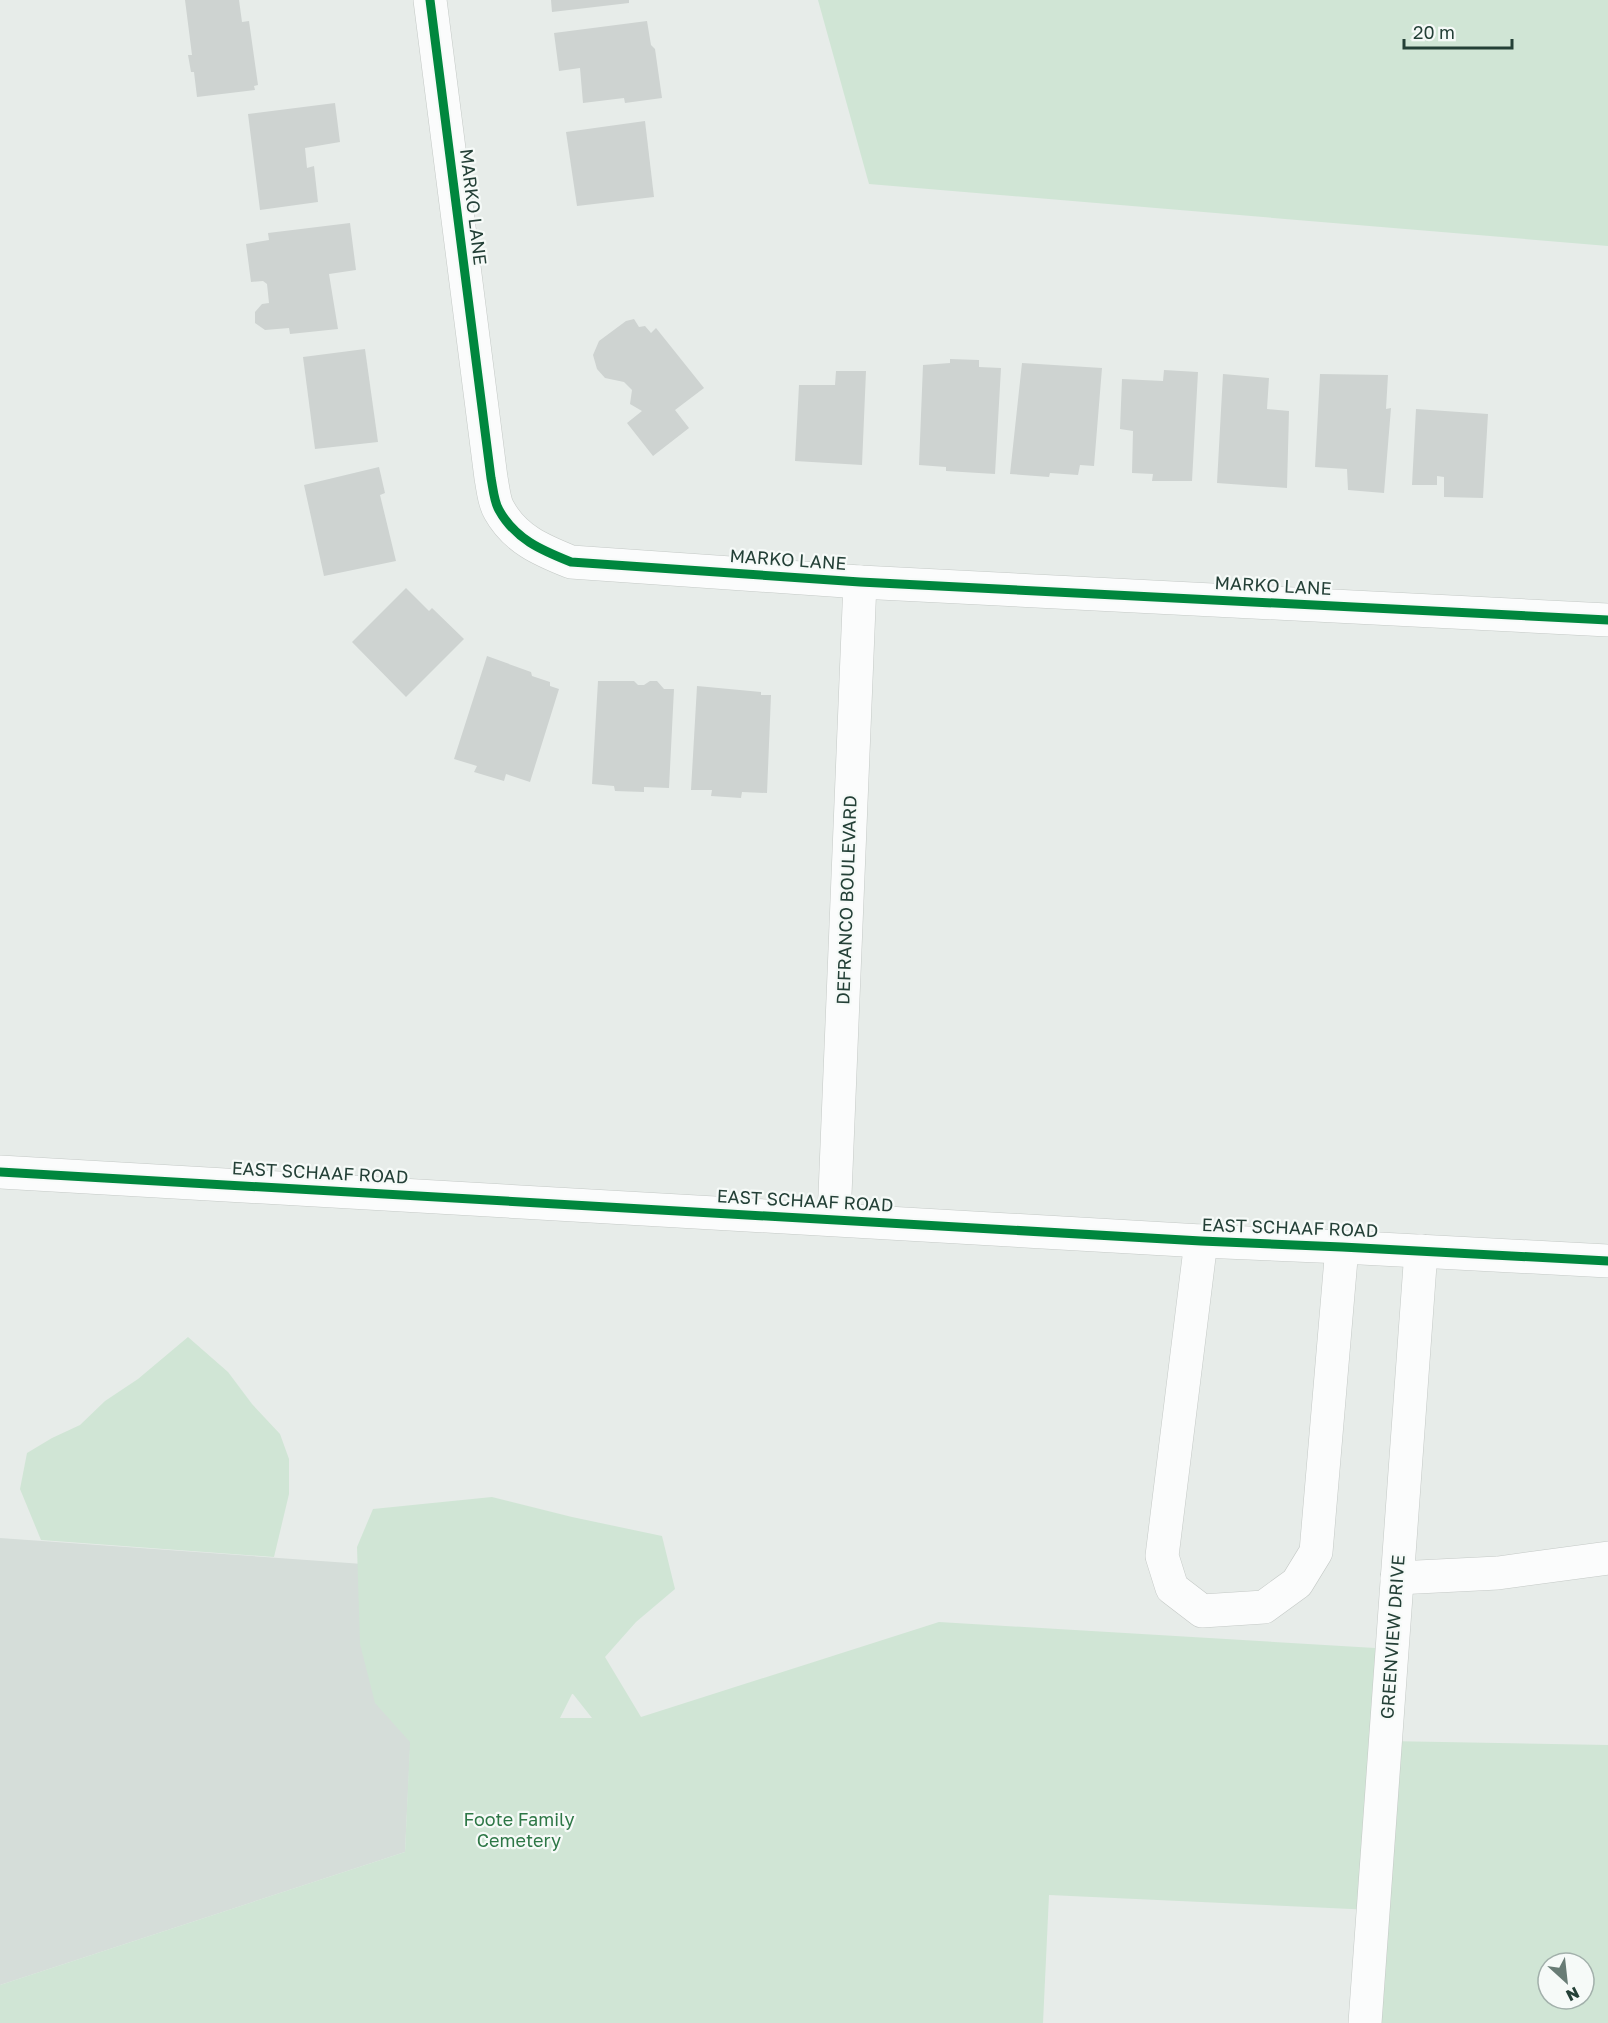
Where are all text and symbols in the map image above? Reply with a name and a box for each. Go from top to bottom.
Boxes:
scale bar [1404,12,1512,50]
text: 20 m [1413,21,1455,43]
street label: MARKO LANE [456,147,492,266]
street label: MARKO LANE [729,544,847,574]
street label: MARKO LANE [1214,571,1332,599]
street label: DEFRANCO BOULEVARD [831,795,861,1005]
street label: EAST SCHAAF ROAD [231,1156,409,1188]
street label: EAST SCHAAF ROAD [716,1184,894,1216]
street label: EAST SCHAAF ROAD [1201,1213,1379,1241]
street label: GREENVIEW DRIVE [1375,1554,1409,1720]
park label: Foote Family Cemetery [463,1808,575,1851]
north arrow [1536,1951,1596,2011]
text: N [1563,1983,1583,2006]

